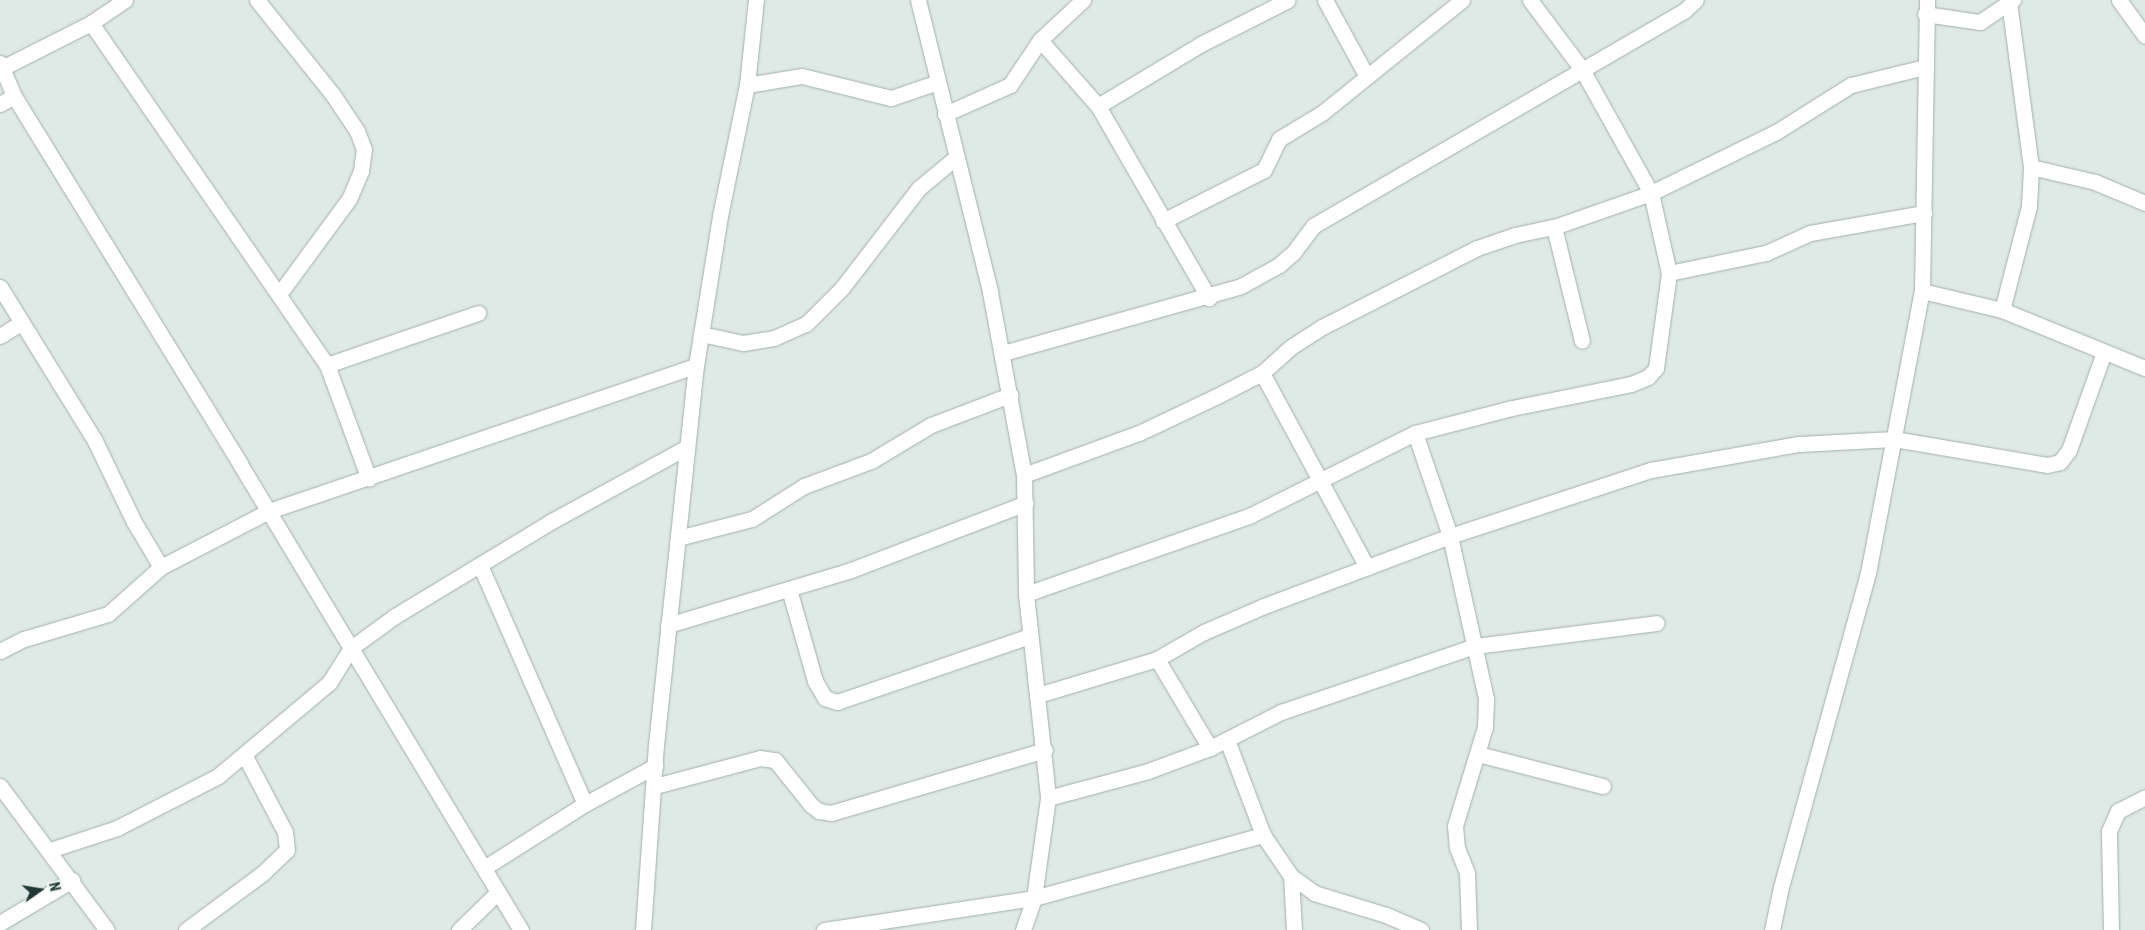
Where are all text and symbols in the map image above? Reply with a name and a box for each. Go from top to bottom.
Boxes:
north arrow [15,865,65,915]
text: N [46,881,63,893]

